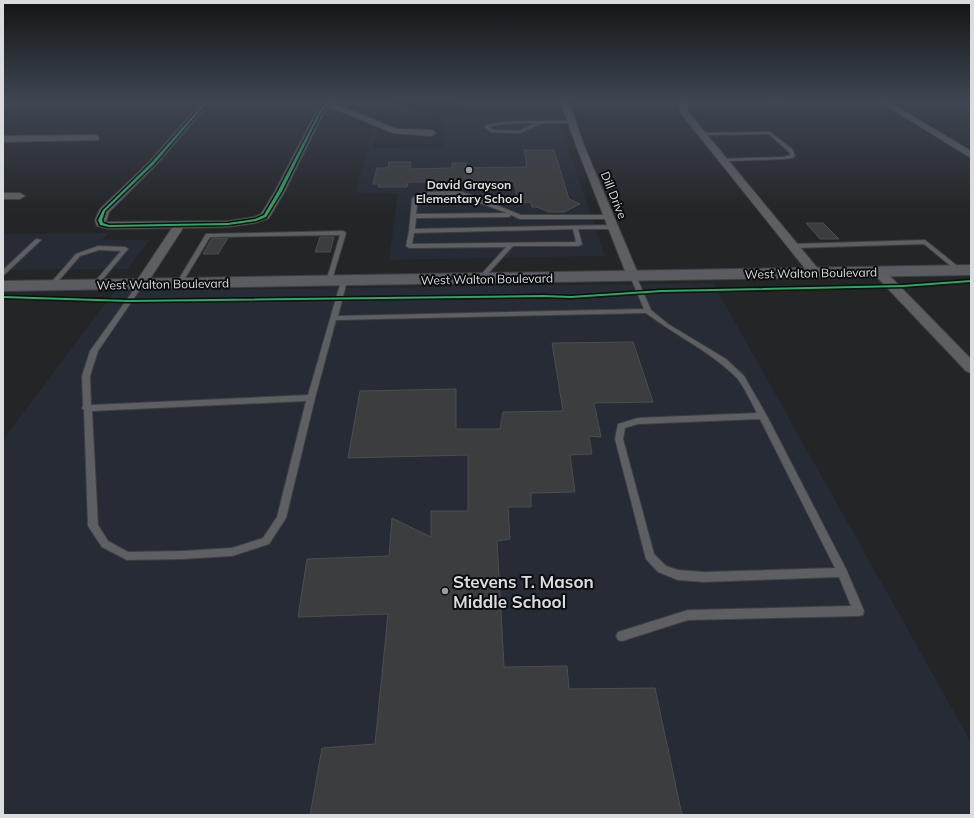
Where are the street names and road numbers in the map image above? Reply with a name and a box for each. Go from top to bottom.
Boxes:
street label: Dill Drive [598,169,630,221]
street label: West Walton Boulevard [745,264,877,282]
street label: West Walton Boulevard [421,270,553,288]
street label: West Walton Boulevard [97,275,229,293]

